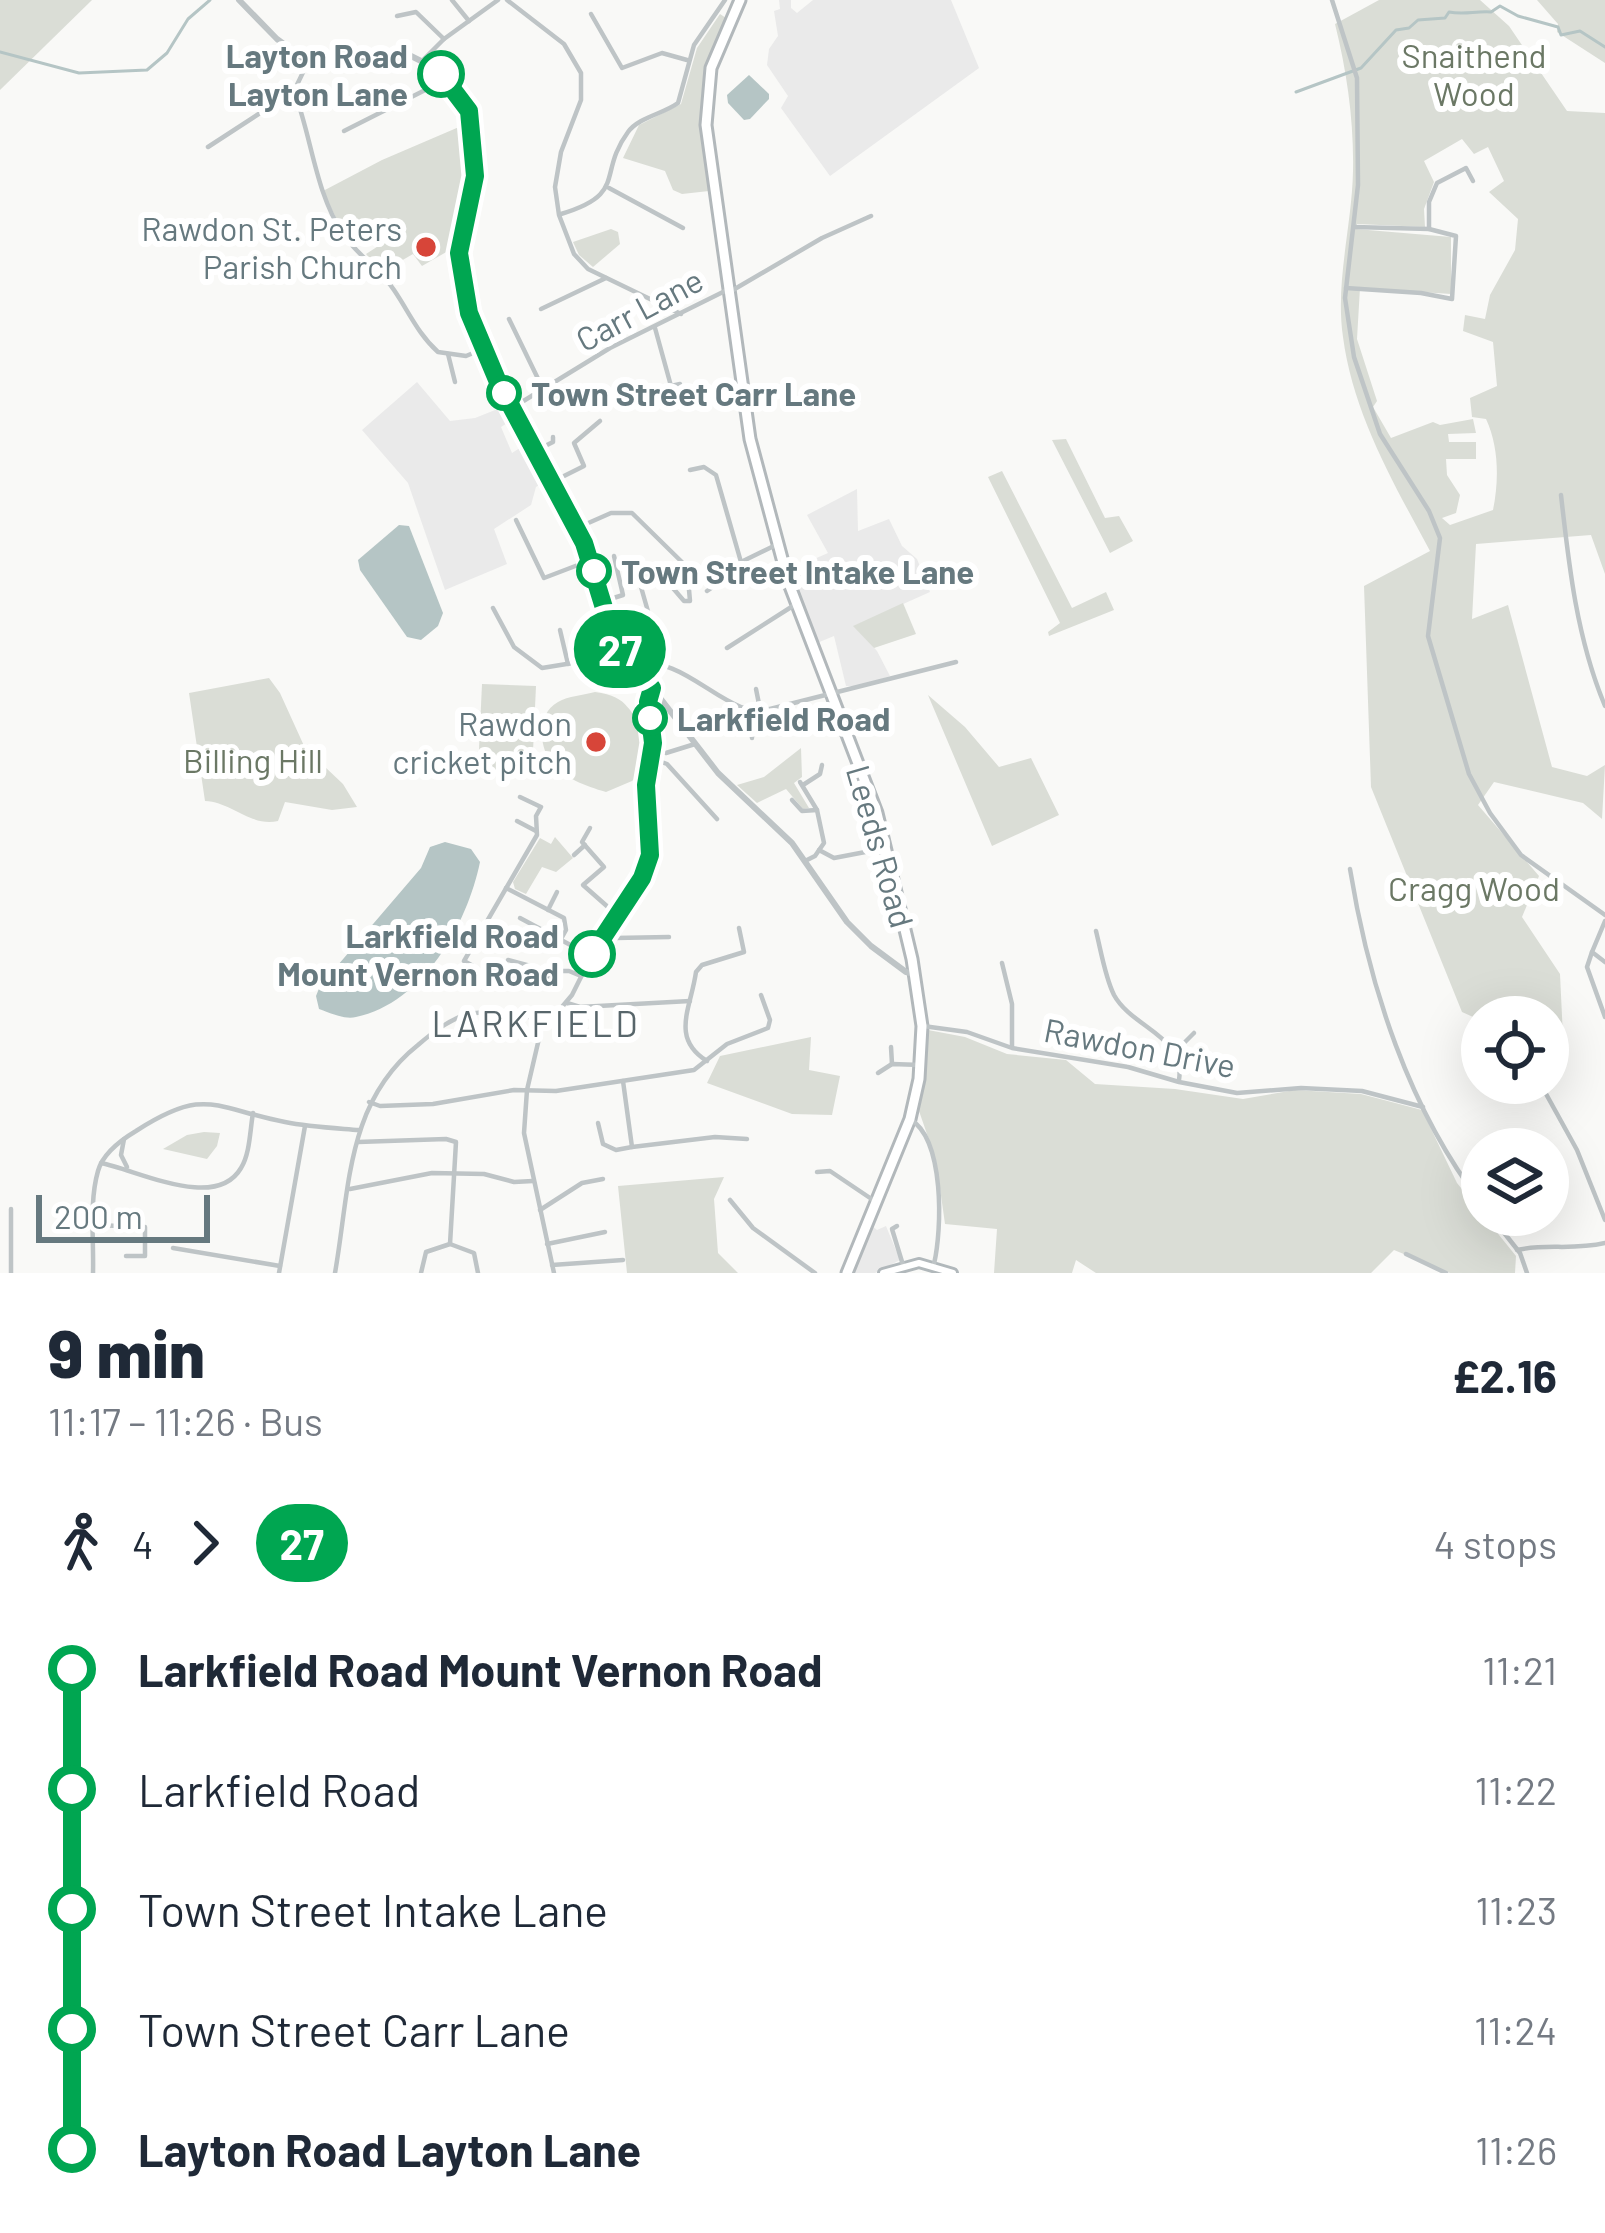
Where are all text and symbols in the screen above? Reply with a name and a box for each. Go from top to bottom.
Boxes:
place label: Layton Road Layton Lane [226,35,408,113]
park label: Snaithend Wood [1401,35,1547,113]
marker: Layton Road Layton Lane [419,52,463,96]
place label: Rawdon St. Peters Parish Church [141,208,402,286]
marker: Rawdon St. Peters Parish Church [413,234,439,260]
street label: Carr Lane [569,259,709,359]
place label: Town Street Carr Lane [531,373,856,413]
marker: Town Street Carr Lane [488,377,520,409]
place label: Town Street Intake Lane [621,551,974,591]
marker: Town Street Intake Lane [578,555,610,587]
line badge: 27 [566,610,674,688]
text: 27 [598,624,642,674]
place label: Larkfield Road [677,698,891,738]
marker: Larkfield Road [634,702,666,734]
place label: Rawdon cricket pitch [392,703,572,781]
marker: Rawdon cricket pitch [583,729,609,755]
park label: Billing Hill [183,740,323,780]
street label: Leeds Road [839,760,923,932]
park label: Cragg Wood [1388,868,1560,908]
place label: Larkfield Road Mount Vernon Road [277,915,559,993]
marker: Larkfield Road Mount Vernon Road [570,932,614,976]
map controls [1461,996,1569,1236]
button: locate [1461,996,1569,1104]
district label: LARKFIELD [431,1001,641,1044]
street label: Rawdon Drive [1041,1009,1239,1085]
button: layers [1461,1128,1569,1236]
scale bar [36,1189,210,1242]
text: 200 m [54,1196,143,1236]
text: 9 min [48,1312,205,1391]
text: £2.16 [1452,1348,1557,1402]
text: 11:17 – 11:26 · Bus [48,1397,323,1444]
icon: walk [48,1510,114,1576]
icon: forward [172,1510,238,1576]
text: 27 [280,1518,324,1568]
text: 4 [132,1520,154,1567]
text: 4 stops [1434,1520,1557,1567]
text: Larkfield Road Mount Vernon Road [138,1642,822,1696]
text: 11:21 [1482,1646,1557,1693]
text: Larkfield Road [138,1762,420,1816]
text: 11:22 [1475,1766,1557,1813]
text: Town Street Intake Lane [138,1882,608,1936]
text: 11:23 [1476,1886,1557,1933]
text: Town Street Carr Lane [138,2002,570,2056]
text: 11:24 [1474,2006,1557,2053]
text: Layton Road Layton Lane [138,2122,641,2176]
text: 11:26 [1475,2126,1557,2173]

